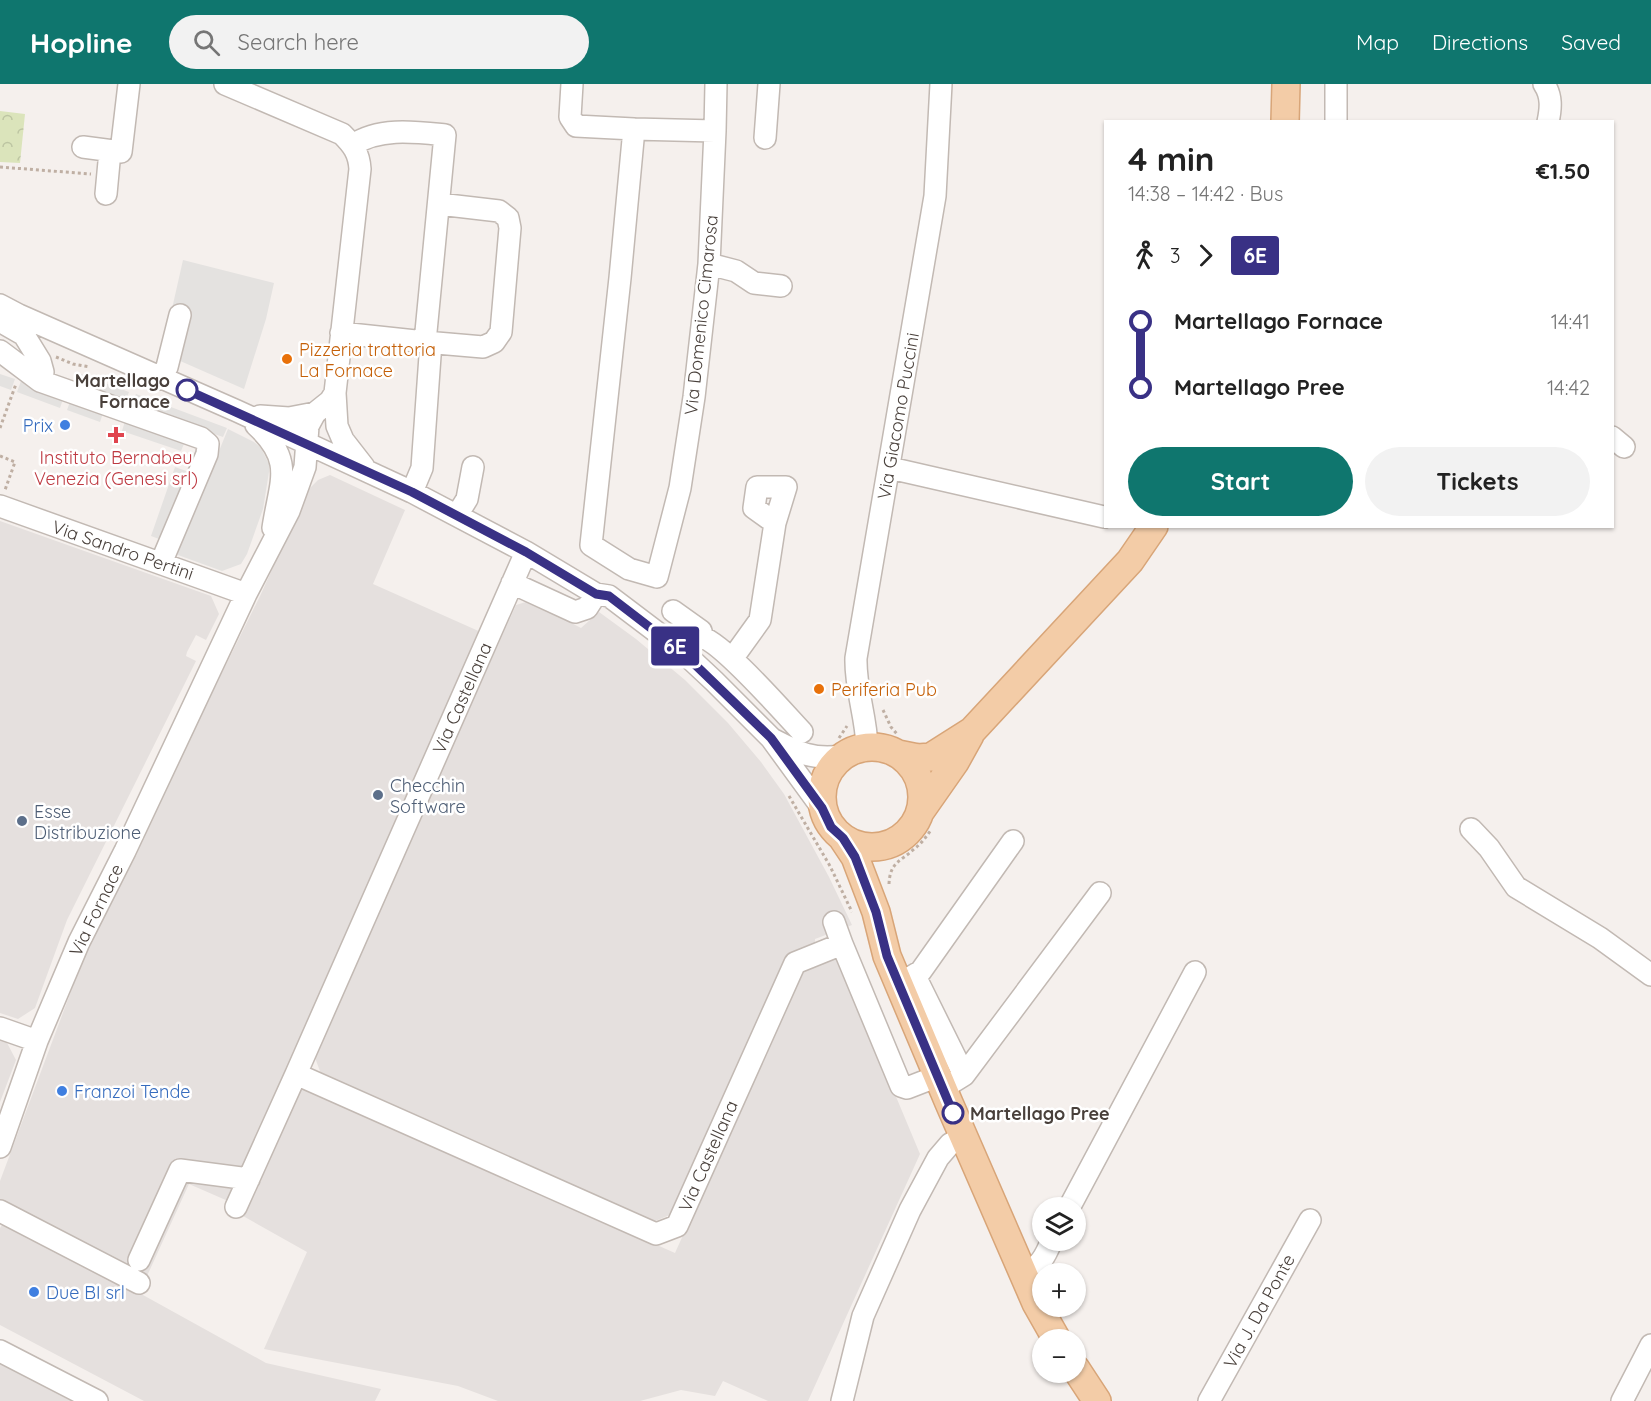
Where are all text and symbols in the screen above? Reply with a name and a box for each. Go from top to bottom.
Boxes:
search box [169,15,589,69]
text: Hopline [30,25,133,60]
icon: search [190,26,223,59]
text: Search here [238,28,359,56]
text: Map [1356,29,1399,55]
text: Directions [1432,29,1528,55]
text: Saved [1561,29,1621,55]
text: 4 min [1128,138,1215,179]
text: €1.50 [1536,157,1590,185]
text: 14:38 – 14:42 · Bus [1128,181,1283,206]
street label: Via Domenico Cimarosa [679,214,723,416]
icon: walk [1128,239,1161,272]
icon: forward [1189,239,1222,272]
text: 6E [1243,242,1267,268]
text: 3 [1170,243,1180,268]
text: Martellago Fornace [1174,307,1383,335]
text: 14:41 [1551,309,1590,334]
street label: Via Giacomo Puccini [872,331,924,501]
place label: Pizzeria trattoria La Fornace [299,338,436,382]
marker: Pizzeria trattoria La Fornace [280,352,294,366]
place label: Martellago Fornace [75,369,170,413]
text: Martellago Pree [1174,373,1345,401]
text: 14:42 [1547,375,1590,400]
marker: Martellago Fornace [176,379,198,401]
place label: Prix [23,414,53,437]
marker: Prix [58,418,72,432]
marker: Instituto Bernabeu Venezia (Genesi srl) [107,426,125,444]
place label: Instituto Bernabeu Venezia (Genesi srl) [34,446,198,490]
button: Start [1128,447,1353,516]
button: Tickets [1365,447,1590,516]
street label: Via Sandro Pertini [49,515,197,585]
line badge: 6E [648,626,702,666]
text: 6E [663,633,687,659]
street label: Via Castellana [427,639,497,757]
place label: Periferia Pub [831,678,937,701]
marker: Periferia Pub [812,682,826,696]
place label: Checchin Software [390,774,466,818]
marker: Checchin Software [371,788,385,802]
place label: Esse Distribuzione [34,800,141,844]
marker: Esse Distribuzione [15,814,29,828]
street label: Via Fornace [64,860,128,960]
place label: Franzoi Tende [74,1080,191,1103]
marker: Franzoi Tende [55,1084,69,1098]
street label: Via Castellana [673,1097,743,1215]
marker: Martellago Pree [942,1102,964,1124]
place label: Martellago Pree [970,1102,1110,1125]
map controls [1032,1197,1086,1383]
button: layers [1032,1197,1086,1251]
street label: Via J. Da Ponte [1218,1250,1300,1372]
button: + [1032,1263,1086,1317]
place label: Due BI srl [46,1281,125,1304]
marker: Due BI srl [27,1285,41,1299]
button: − [1032,1329,1086,1383]

